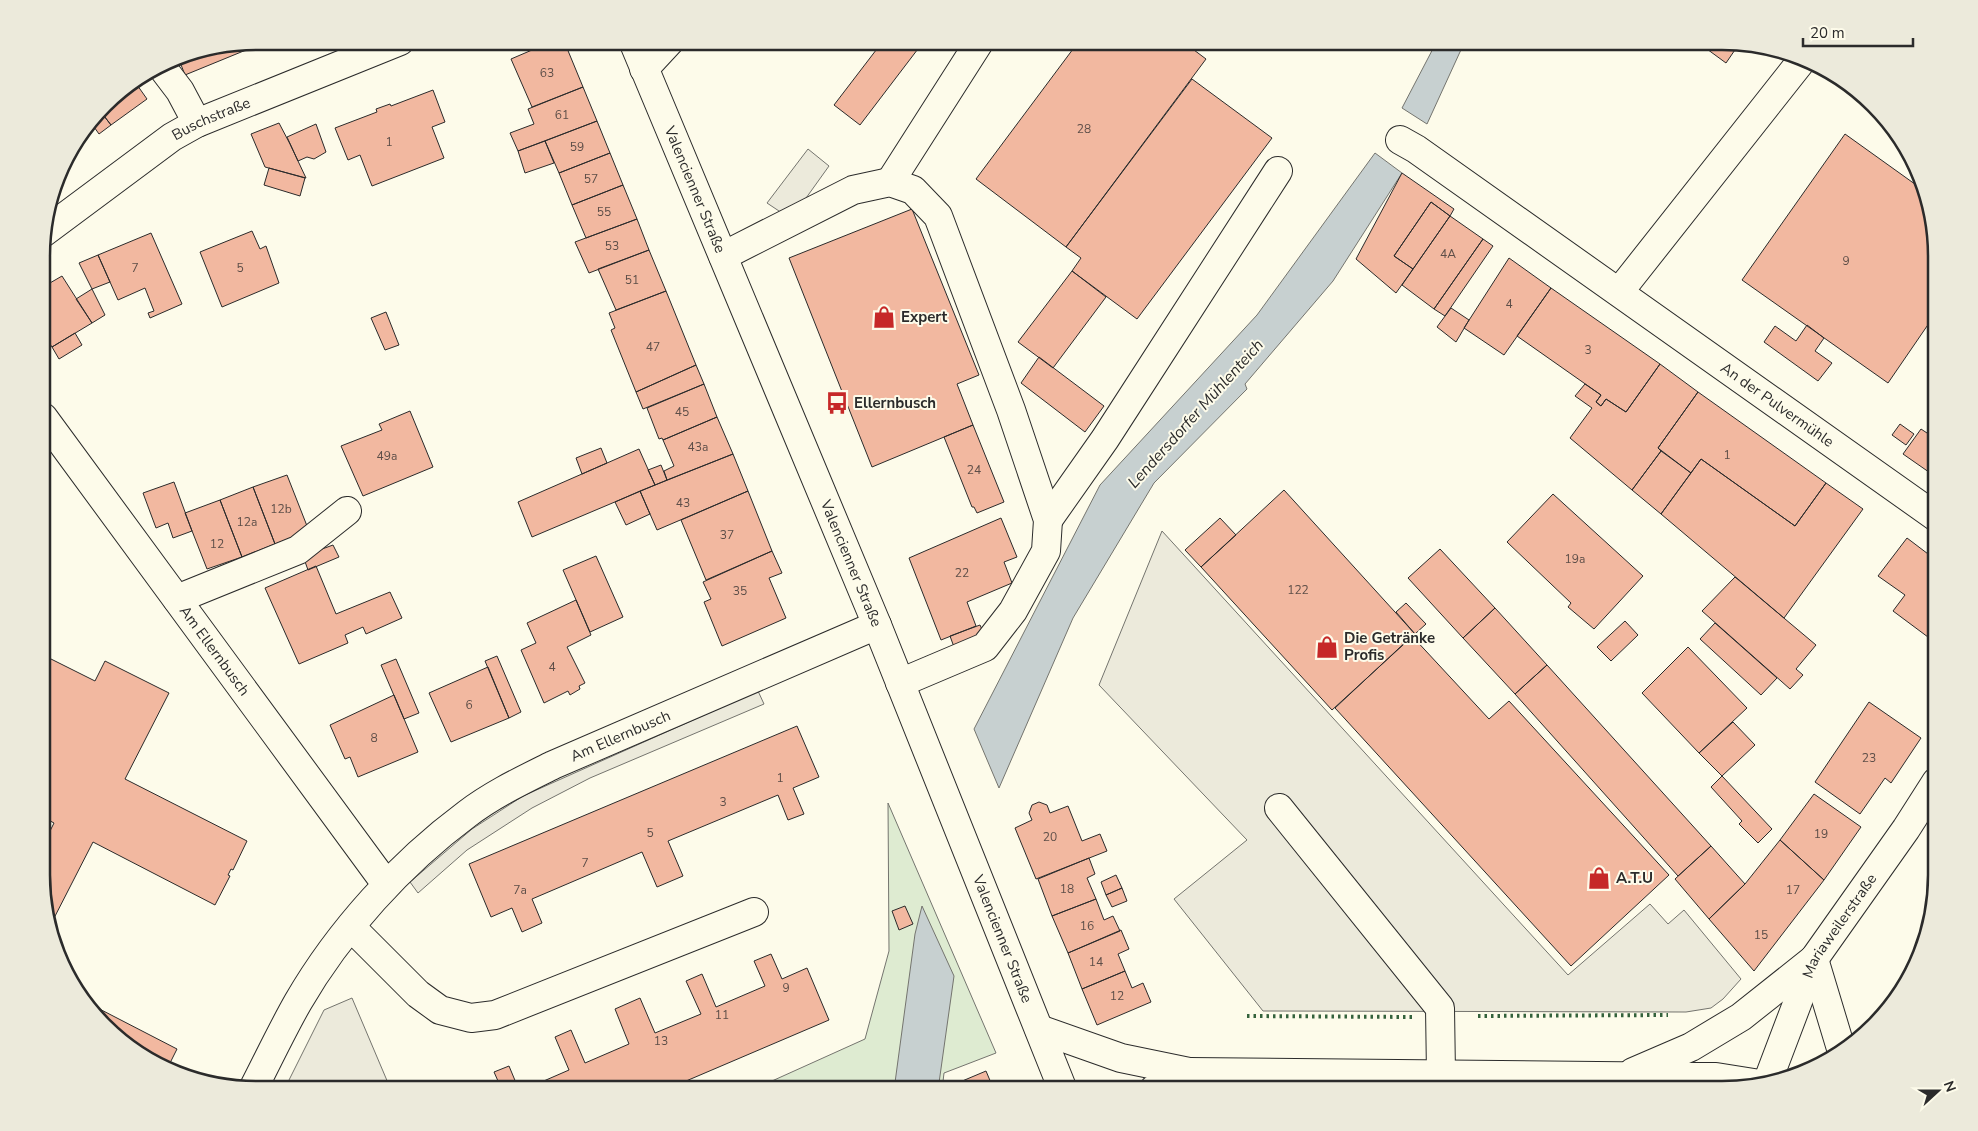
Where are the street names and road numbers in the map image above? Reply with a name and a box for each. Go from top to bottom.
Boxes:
street label: Buschstraße [168,93,253,145]
street label: Valencienner Straße [659,122,731,256]
street label: An der Pulvermühle [1717,358,1838,452]
street label: Valencienner Straße [815,496,887,630]
street label: Am Ellernbusch [175,602,254,700]
street label: Am Ellernbusch [567,705,674,766]
street label: Mariaweilerstraße [1798,870,1881,981]
street label: Valencienner Straße [968,871,1037,1006]

